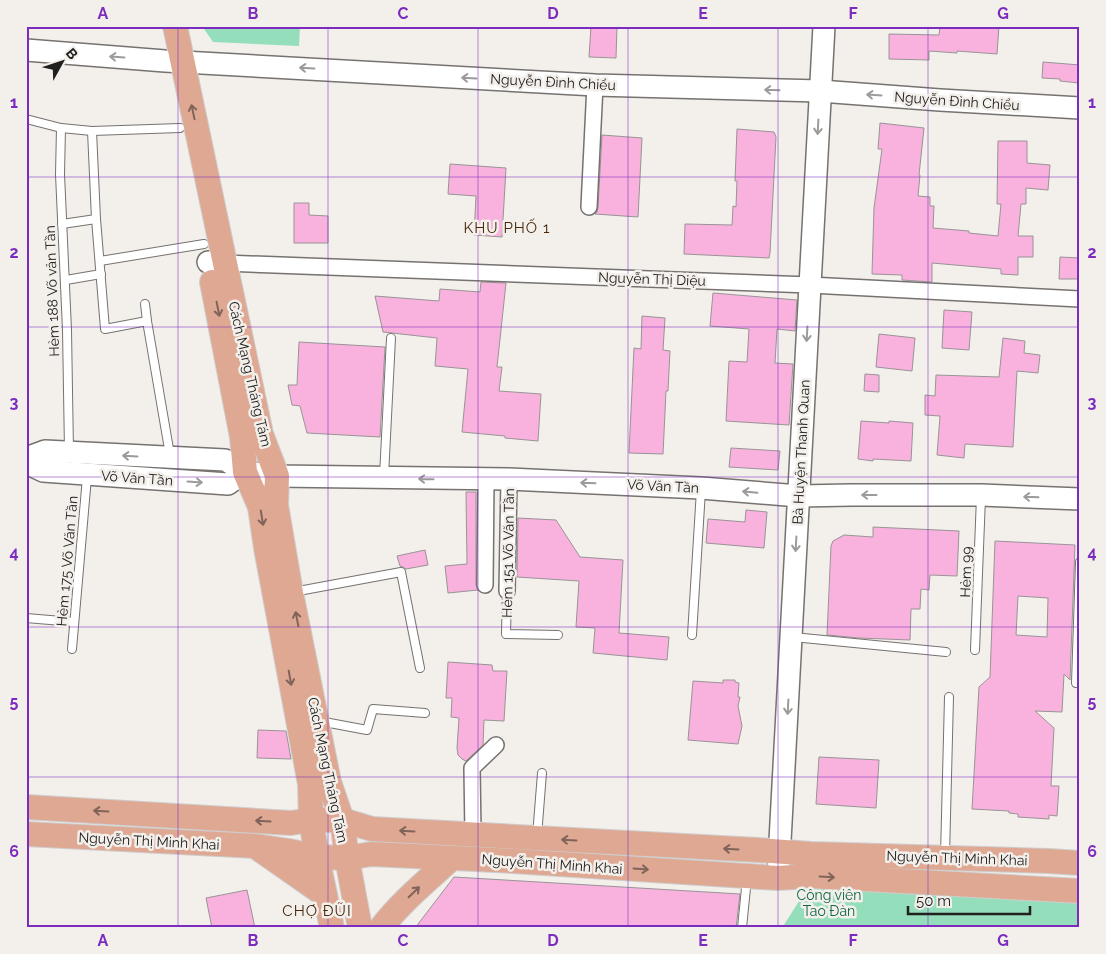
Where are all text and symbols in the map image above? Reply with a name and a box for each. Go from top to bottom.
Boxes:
text: A [98,4,109,23]
text: B [248,4,259,23]
text: C [398,4,409,23]
text: D [547,4,559,23]
text: E [698,4,708,23]
text: F [848,4,858,23]
text: G [997,4,1009,23]
north arrow [38,38,88,88]
text: B [63,45,81,63]
one-way arrow [109,52,125,62]
one-way arrow [299,64,315,73]
street label: Nguyễn Đình Chiểu [490,71,616,93]
one-way arrow [462,73,478,82]
one-way arrow [764,85,780,95]
street label: Nguyễn Đình Chiểu [894,89,1020,113]
one-way arrow [866,91,882,100]
text: 1 [10,93,18,112]
text: 1 [1088,93,1096,112]
one-way arrow [187,105,197,121]
one-way arrow [814,119,823,135]
district label: KHU PHỐ 1 [464,218,550,237]
street label: Hẻm 188 Võ văn Tần [42,225,62,357]
text: 2 [9,243,19,262]
text: 2 [1087,243,1097,262]
street label: Nguyễn Thị Diệu [598,269,706,289]
street label: Cách Mạng Tháng Tám [226,300,274,448]
one-way arrow [213,301,223,317]
one-way arrow [803,325,812,341]
street label: Bà Huyện Thanh Quan [789,379,813,525]
text: 3 [10,393,19,412]
text: 3 [1088,393,1097,412]
one-way arrow [122,451,138,460]
street label: Võ Văn Tần [100,468,174,488]
one-way arrow [418,474,434,484]
street label: Võ Văn Tần [627,476,699,496]
one-way arrow [187,477,203,487]
one-way arrow [580,478,596,487]
one-way arrow [742,487,758,496]
street label: Hẻm 151 Võ Văn Tần [499,488,517,618]
one-way arrow [861,490,877,500]
one-way arrow [1023,492,1040,502]
street label: Hẻm 175 Võ Văn Tần [53,495,81,627]
one-way arrow [257,510,267,526]
one-way arrow [792,536,801,552]
text: 4 [9,543,19,562]
text: 4 [1087,543,1097,562]
street label: Hẻm 99 [957,546,975,598]
one-way arrow [291,611,301,627]
one-way arrow [286,670,296,686]
text: 5 [10,692,19,711]
text: 5 [1088,692,1097,711]
street label: Cách Mạng Tháng Tám [305,696,351,844]
one-way arrow [783,699,792,715]
one-way arrow [93,807,109,816]
one-way arrow [255,816,271,825]
one-way arrow [399,826,415,835]
street label: Nguyễn Thị Minh Khai [78,829,220,853]
one-way arrow [561,835,577,844]
text: 6 [9,842,19,861]
text: 6 [1087,842,1097,861]
one-way arrow [724,844,740,853]
street label: Nguyễn Thị Minh Khai [886,848,1028,868]
street label: Nguyễn Thị Minh Khai [481,851,623,877]
one-way arrow [633,865,649,874]
one-way arrow [819,873,835,882]
scale bar [908,884,1031,916]
one-way arrow [408,886,421,898]
park label: Công viên Tao Đàn [797,887,861,919]
text: 50 m [916,892,951,910]
district label: CHỢ ĐŨI [282,902,352,920]
text: A [98,931,109,950]
text: B [248,931,259,950]
text: C [398,931,409,950]
text: D [547,931,559,950]
text: E [698,931,708,950]
text: F [848,931,858,950]
text: G [997,931,1009,950]

